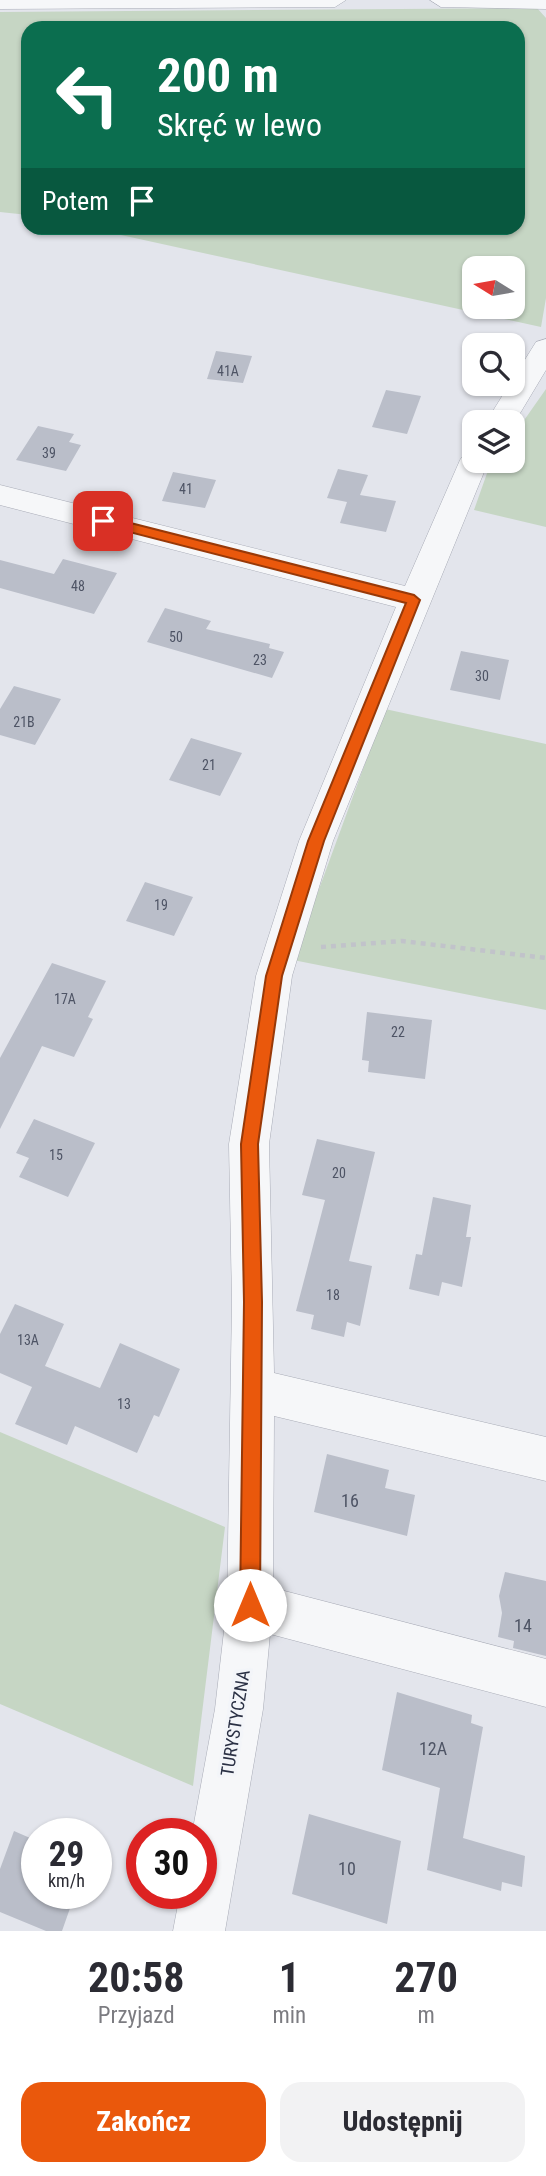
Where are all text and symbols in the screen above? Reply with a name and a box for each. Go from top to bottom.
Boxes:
text: 200 m [157,47,279,104]
icon: left [42,49,133,140]
text: Skręć w lewo [157,106,322,144]
icon: arrive [123,182,161,220]
text: Potem [42,186,109,216]
north arrow [462,256,525,318]
map controls [462,256,525,473]
button: search [462,333,525,396]
house number: 41A [217,363,239,379]
button: layers [462,410,525,473]
house number: 39 [42,445,56,461]
house number: 41 [179,481,193,497]
pin [73,491,133,551]
icon: arrive [84,502,122,540]
house number: 48 [71,578,85,594]
house number: 50 [169,629,183,645]
house number: 23 [253,652,267,668]
house number: 30 [475,668,489,684]
house number: 21B [13,714,35,730]
house number: 21 [202,757,216,773]
house number: 19 [154,897,168,913]
house number: 17A [54,991,76,1007]
house number: 22 [391,1024,405,1040]
house number: 15 [49,1147,63,1163]
house number: 20 [332,1165,346,1181]
house number: 18 [326,1287,340,1303]
house number: 13A [17,1332,39,1348]
house number: 13 [117,1396,131,1412]
house number: 16 [341,1490,359,1511]
position arrow [213,1568,287,1642]
house number: 14 [514,1615,532,1636]
street label: TURYSTYCZNA [216,1668,254,1778]
house number: 12A [419,1738,448,1759]
speed limit sign: 30 [126,1818,217,1909]
text: 29 [49,1834,84,1875]
house number: 10 [338,1858,356,1879]
text: km/h [48,1870,85,1891]
text: 20:58 [88,1953,184,2002]
text: 1 [279,1953,300,2002]
text: 270 [394,1953,458,2002]
text: Przyjazd [98,2002,175,2029]
text: min [272,2002,306,2029]
text: m [417,2002,435,2029]
button: Zakończ [21,2082,266,2162]
button: Udostępnij [280,2082,525,2162]

